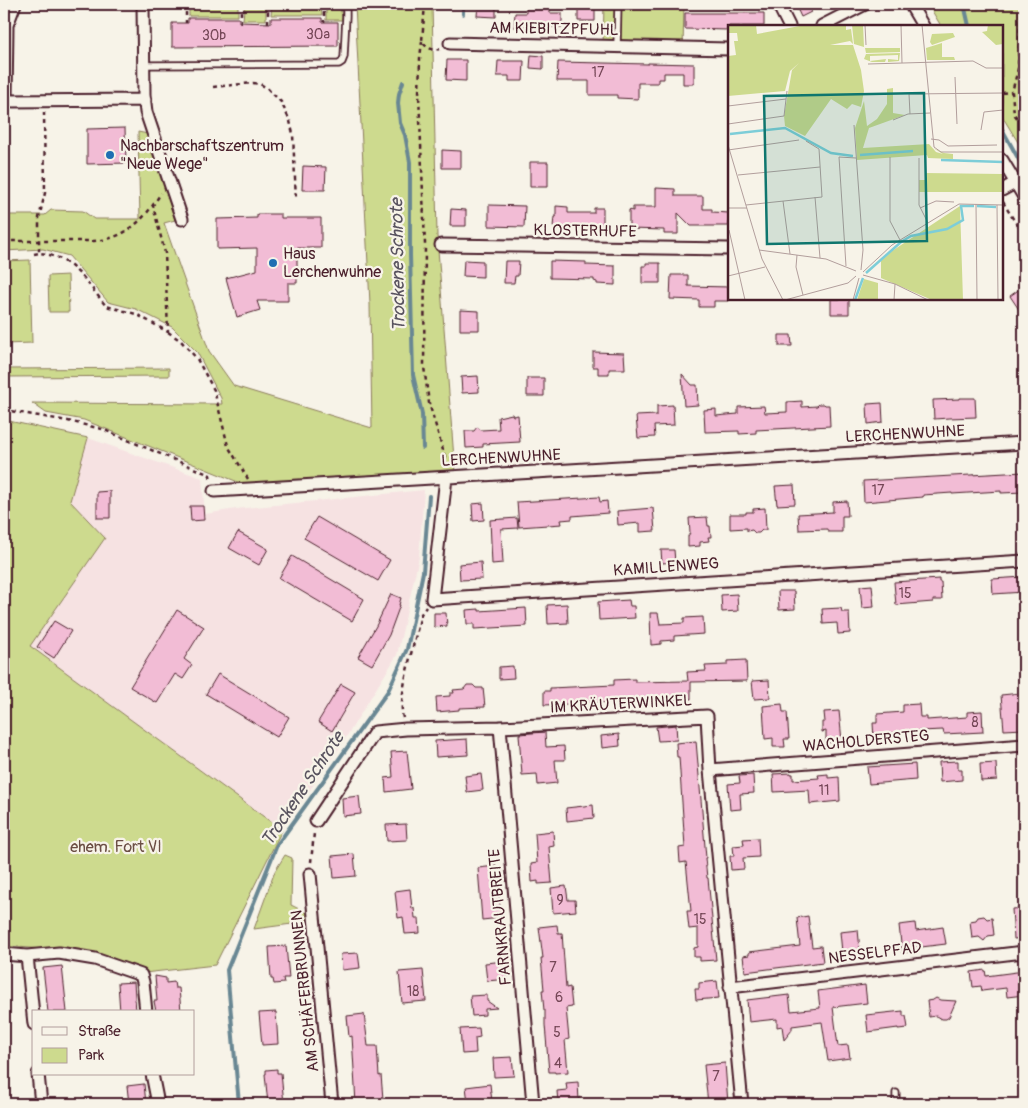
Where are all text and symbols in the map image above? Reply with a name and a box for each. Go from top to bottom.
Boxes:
street label: AM KIEBITZPFUHL [489,18,619,40]
inset map [728,25,1003,300]
house number: 30a [306,26,330,43]
house number: 30b [202,27,226,44]
house number: 17 [592,64,605,81]
place label: Nachbarschaftszentrum "Neue Wege" [120,136,284,174]
marker: Nachbarschaftszentrum "Neue Wege" [104,149,116,161]
water label: Trockene Schrote [385,196,411,332]
street label: KLOSTERHUFE [533,220,637,242]
place label: Haus Lerchenwuhne [283,244,381,282]
marker: Haus Lerchenwuhne [267,257,279,269]
street label: LERCHENWUHNE [845,421,965,447]
street label: LERCHENWUHNE [441,445,561,471]
house number: 17 [872,482,885,499]
street label: KAMILLENWEG [612,553,720,581]
house number: 15 [898,585,912,602]
street label: IM KRÄUTERWINKEL [549,690,693,718]
house number: 8 [971,714,979,731]
water label: Trockene Schrote [256,726,351,851]
street label: WACHOLDERSTEG [802,726,930,756]
house number: 11 [819,782,829,799]
park label: ehem. Fort VI [70,837,162,857]
street label: FARNKRAUTBREITE [484,848,516,986]
house number: 9 [556,892,564,909]
street label: AM SCHÄFERBRUNNEN [287,909,323,1073]
house number: 15 [693,911,707,928]
street label: NESSELPFAD [827,937,923,969]
house number: 7 [549,959,557,976]
house number: 18 [407,983,419,1000]
house number: 6 [555,989,563,1006]
legend [32,1010,195,1076]
text: Straße [78,1022,121,1041]
house number: 5 [553,1024,561,1041]
text: Park [78,1046,105,1065]
house number: 4 [554,1055,562,1072]
house number: 7 [712,1068,720,1085]

